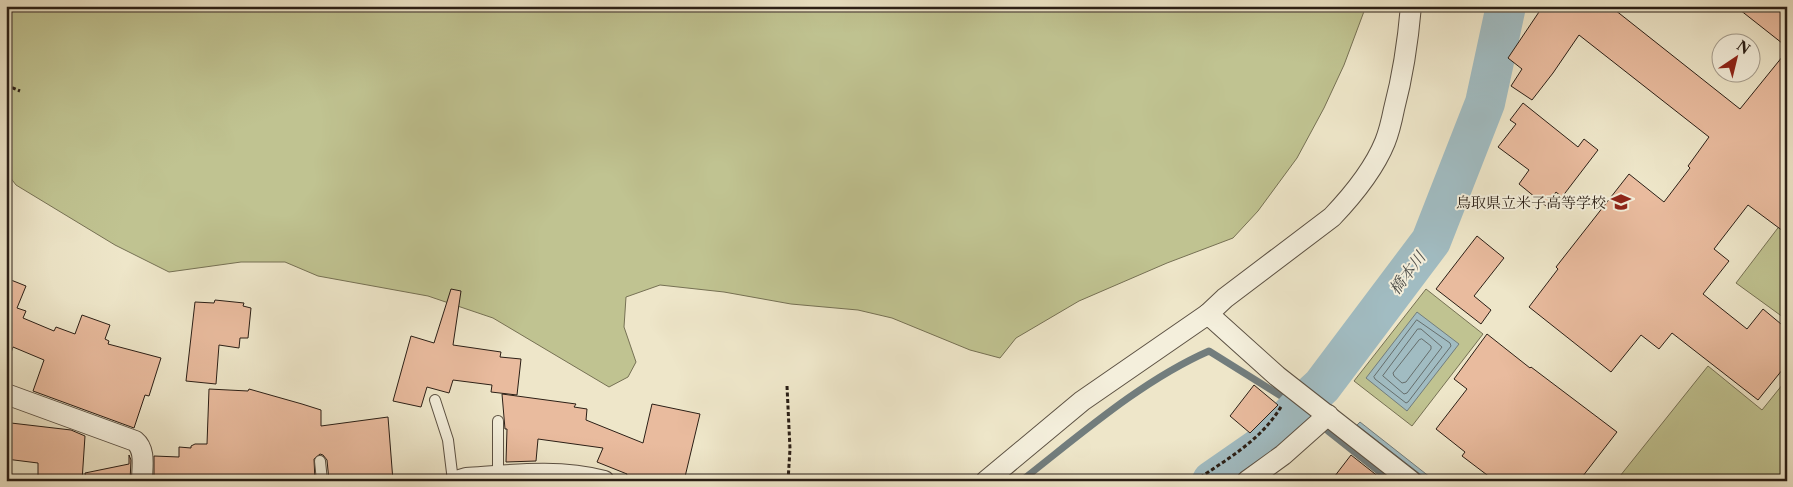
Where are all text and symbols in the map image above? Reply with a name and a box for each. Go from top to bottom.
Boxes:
north arrow [1710,32,1760,82]
text: N [1733,36,1754,58]
school or university icon: 鳥取県立米子高等学校 [1610,191,1632,213]
place label: 鳥取県立米子高等学校 [1456,193,1606,212]
water label: 橋本川 [1385,246,1431,298]

